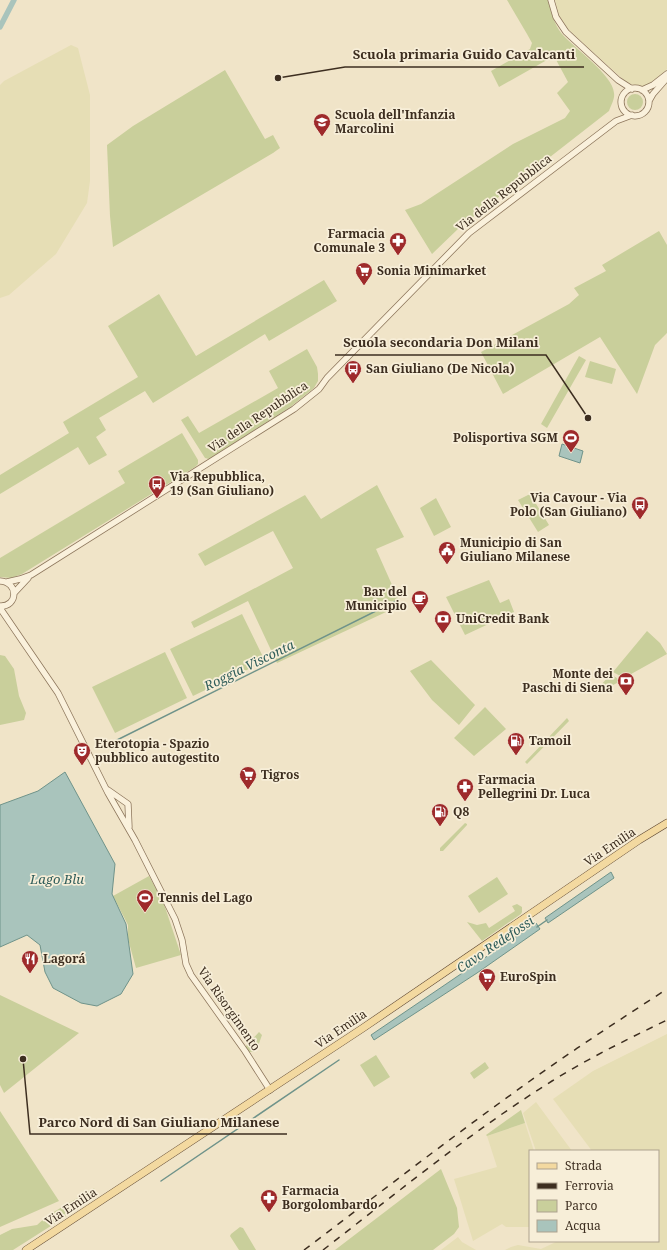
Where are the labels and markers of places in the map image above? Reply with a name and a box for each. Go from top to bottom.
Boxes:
callout: Scuola primaria Guido Cavalcanti [345,42,584,67]
place label: Scuola dell'Infanzia Marcolini [335,106,455,137]
school or university icon: Scuola dell'Infanzia Marcolini [312,112,332,137]
place label: Farmacia Comunale 3 [314,225,385,256]
pharmacy icon: Farmacia Comunale 3 [388,231,408,256]
supermarket icon: Sonia Minimarket [354,261,374,286]
place label: Sonia Minimarket [377,262,486,279]
callout: Scuola secondaria Don Milani [335,330,546,355]
bus stop icon: San Giuliano (De Nicola) [343,359,363,384]
place label: San Giuliano (De Nicola) [366,360,515,377]
sports icon: Polisportiva SGM [561,428,581,453]
place label: Polisportiva SGM [453,429,559,446]
place label: Via Repubblica, 19 (San Giuliano) [170,468,274,499]
bus stop icon: Via Repubblica, 19 (San Giuliano) [147,474,167,499]
place label: Via Cavour - Via Polo (San Giuliano) [510,489,627,520]
bus stop icon: Via Cavour - Via Polo (San Giuliano) [630,495,650,520]
place label: Municipio di San Giuliano Milanese [460,534,570,565]
public building icon: Municipio di San Giuliano Milanese [437,540,457,565]
place label: Bar del Municipio [345,583,408,614]
cafe icon: Bar del Municipio [410,589,430,614]
bank icon: UniCredit Bank [433,609,453,634]
place label: UniCredit Bank [456,610,550,627]
place label: Monte dei Paschi di Siena [522,665,614,696]
bank icon: Monte dei Paschi di Siena [616,671,636,696]
fuel station icon: Tamoil [506,731,526,756]
place label: Tamoil [529,732,572,749]
place label: Eterotopia - Spazio pubblico autogestito [95,735,220,766]
theatre icon: Eterotopia - Spazio pubblico autogestito [72,741,92,766]
supermarket icon: Tigros [238,765,258,790]
place label: Tigros [261,766,299,783]
place label: Farmacia Pellegrini Dr. Luca [478,771,590,802]
pharmacy icon: Farmacia Pellegrini Dr. Luca [455,777,475,802]
fuel station icon: Q8 [430,802,450,827]
place label: Q8 [453,803,469,820]
sports icon: Tennis del Lago [135,888,155,913]
place label: Tennis del Lago [158,889,253,906]
restaurant icon: Lagorá [20,949,40,974]
place label: Lagorá [43,950,85,967]
supermarket icon: EuroSpin [477,967,497,992]
place label: EuroSpin [500,968,556,985]
callout: Parco Nord di San Giuliano Milanese [30,1109,287,1134]
place label: Farmacia Borgolombardo [282,1182,378,1213]
pharmacy icon: Farmacia Borgolombardo [259,1188,279,1213]

